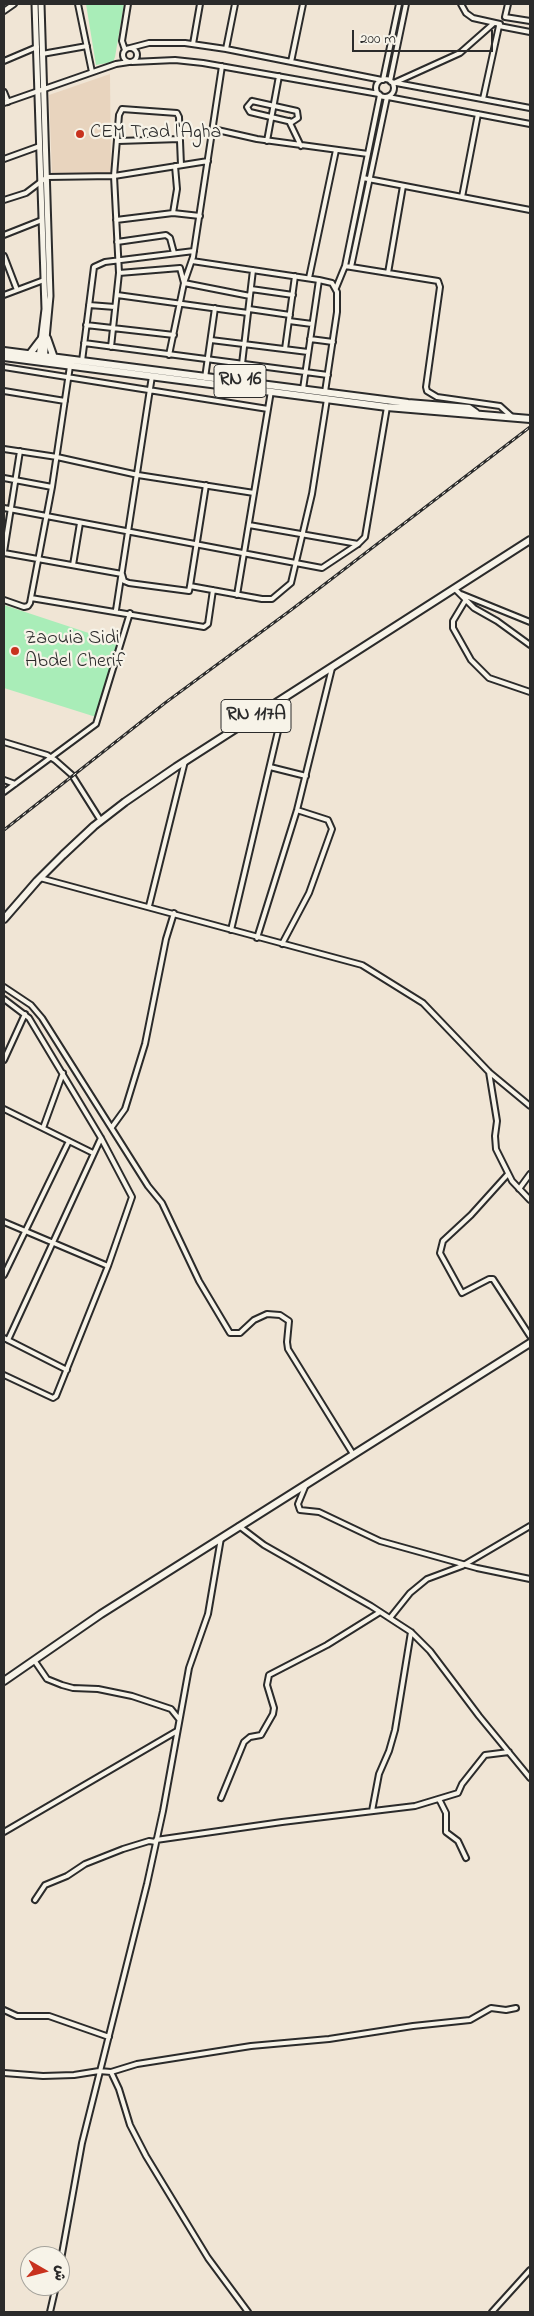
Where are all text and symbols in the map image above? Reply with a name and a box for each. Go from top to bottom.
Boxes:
scale bar [354,20,495,52]
text: 200 m [360,28,396,50]
place label: CEM Trad l'Agha [90,122,221,146]
marker: CEM Trad l'Agha [74,128,86,140]
road number: RN 16 [214,364,266,398]
place label: Zaouia Sidi Abdel Cherif [25,628,125,675]
marker: Zaouia Sidi Abdel Cherif [9,645,21,657]
road number: RN 117A [221,699,291,732]
north arrow [20,2246,70,2296]
text: ش [48,2264,71,2282]

